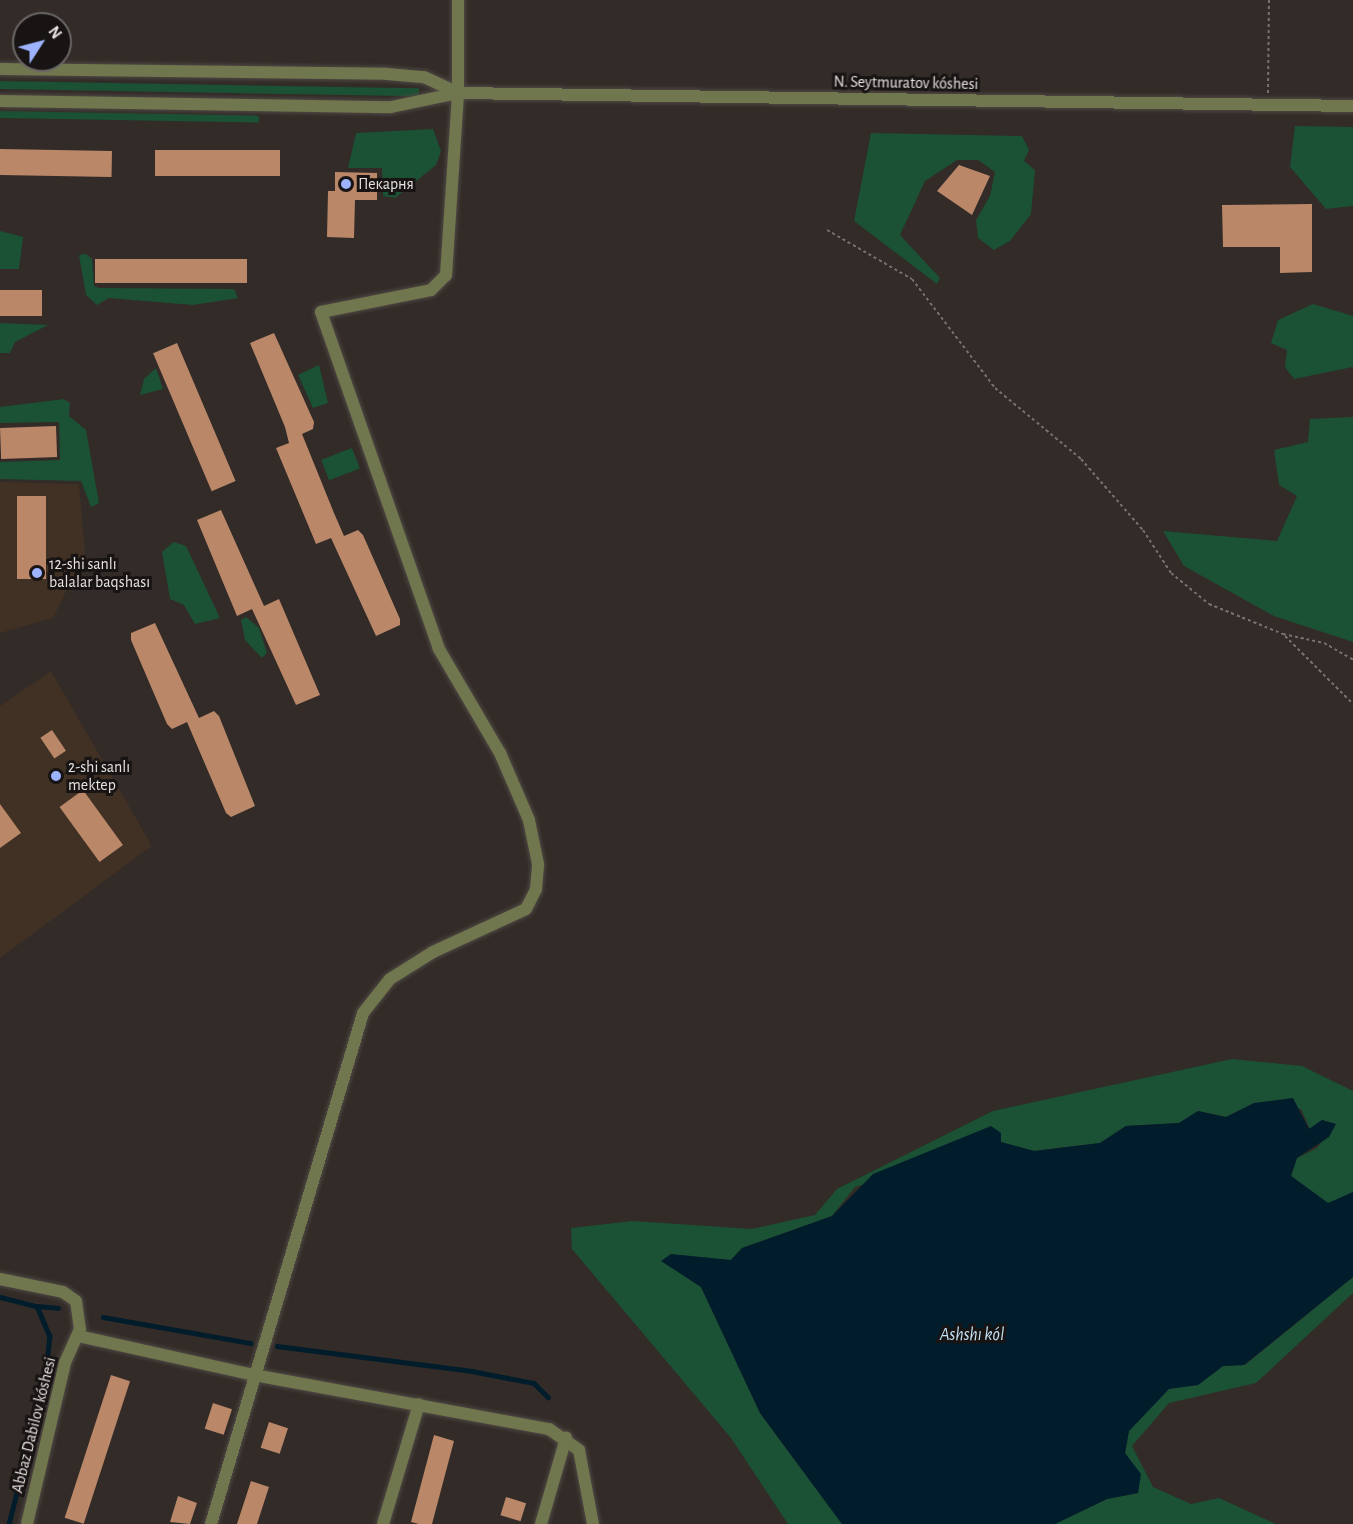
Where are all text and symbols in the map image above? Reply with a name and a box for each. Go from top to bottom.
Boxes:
north arrow [12,12,72,72]
text: N [45,23,65,42]
street label: N. Seytmuratov kóshesi [833,72,979,94]
place label: Пекарня [358,174,414,194]
marker: Пекарня [339,177,353,191]
place label: 12-shi sanlı balalar baqshası [49,554,150,592]
marker: 12-shi sanlı balalar baqshası [30,566,44,580]
place label: 2-shi sanlı mektep [68,757,130,795]
marker: 2-shi sanlı mektep [49,769,63,783]
water label: Ashshı kól [940,1324,1004,1346]
street label: Abbaz Dabilov kóshesi [8,1355,60,1495]

